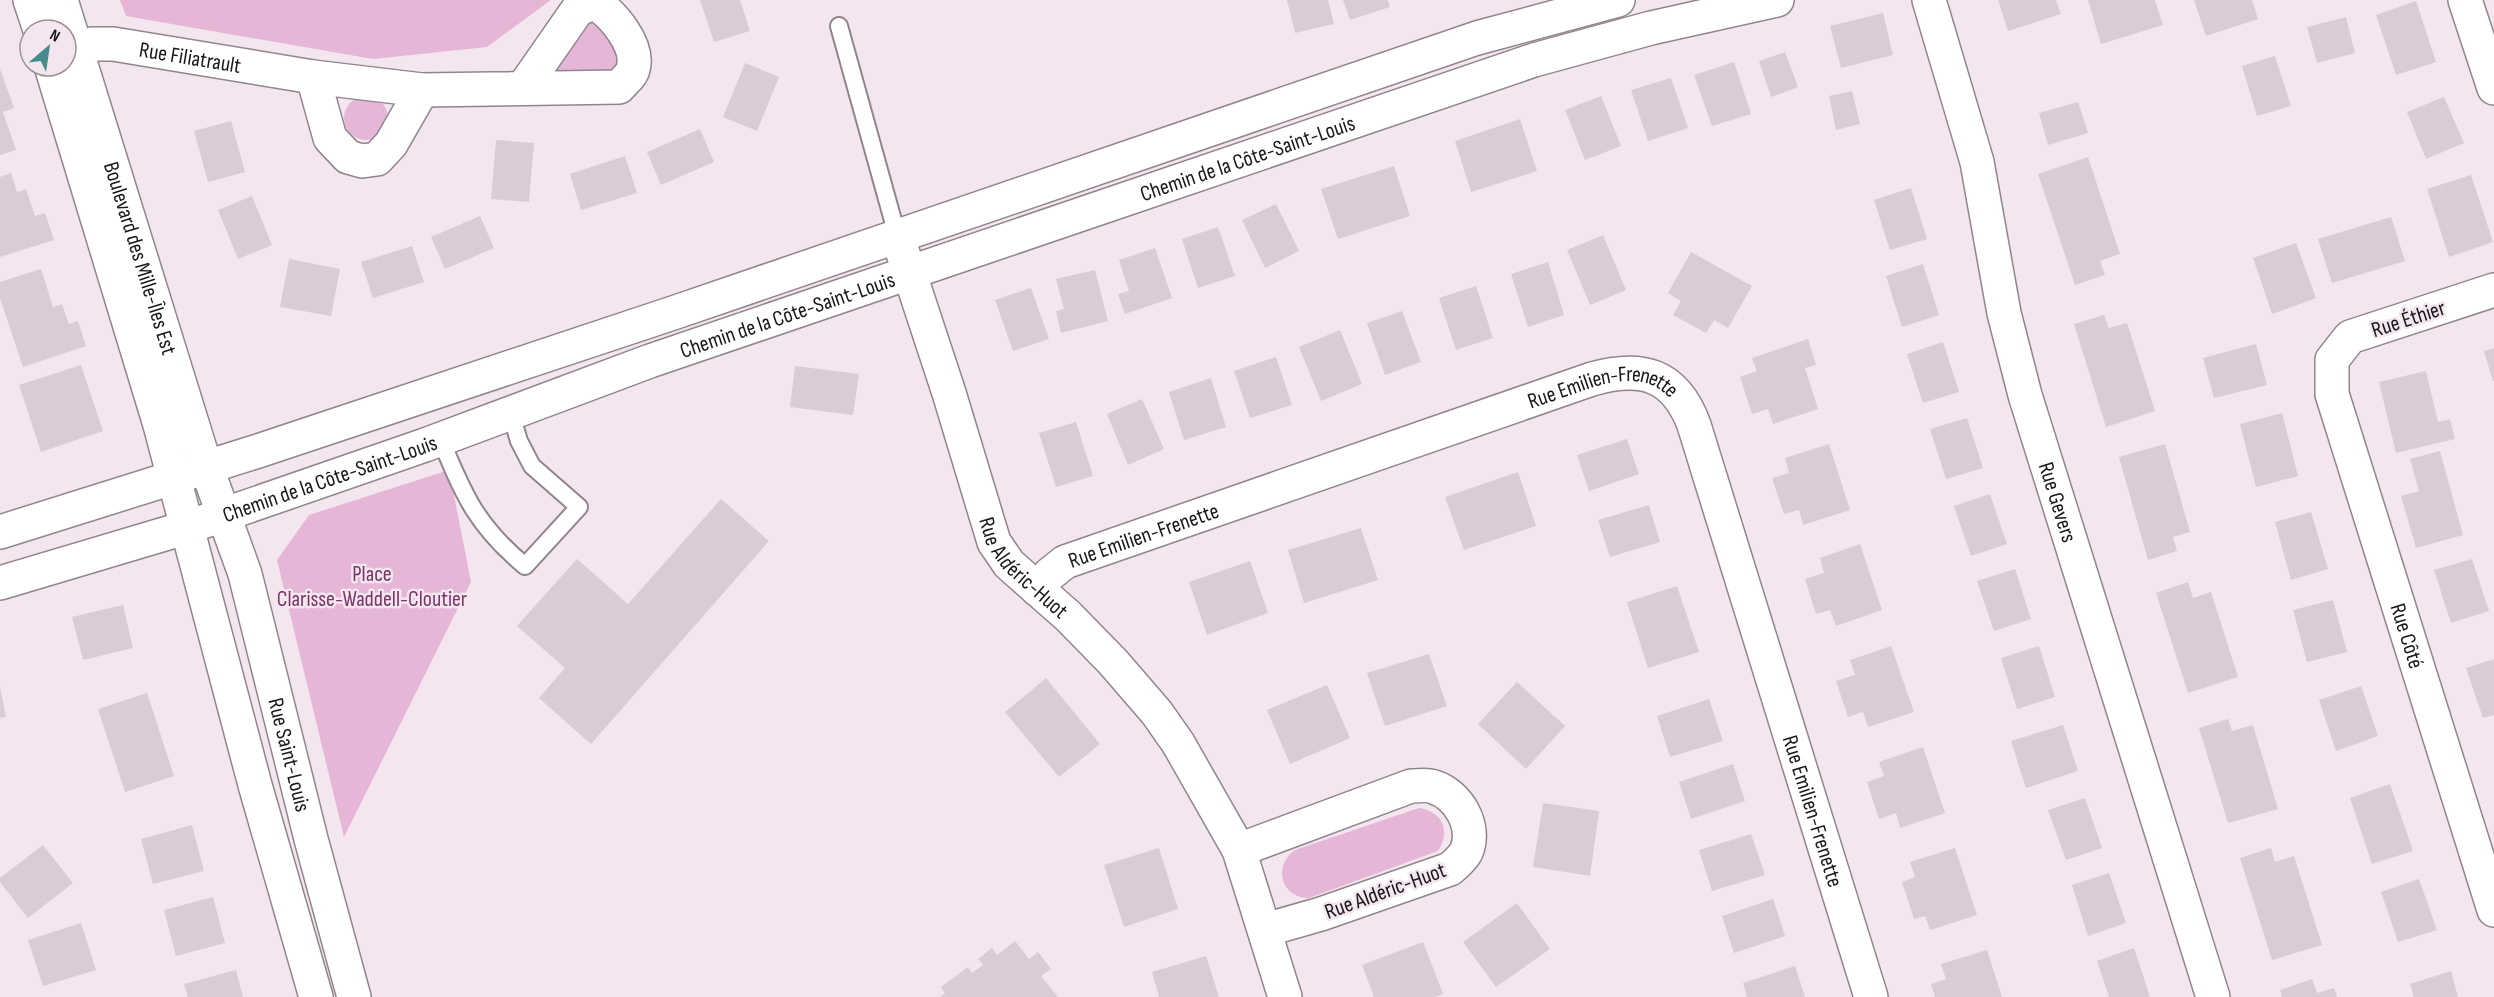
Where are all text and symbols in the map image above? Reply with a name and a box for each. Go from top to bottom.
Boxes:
north arrow [18,18,78,78]
text: N [46,26,63,47]
street label: Rue Filiatrault [137,37,243,80]
street label: Chemin de la Côte-Saint-Louis [1137,110,1359,208]
street label: Boulevard des Mille-Îles Est [97,159,182,358]
street label: Chemin de la Côte-Saint-Louis [677,267,899,365]
street label: Rue Éthier [2368,295,2449,344]
street label: Rue Emilien-Frenette [1524,361,1684,415]
street label: Chemin de la Côte-Saint-Louis [219,430,441,529]
street label: Rue Gevers [2032,459,2082,546]
street label: Rue Emilien-Frenette [1065,498,1223,575]
street label: Rue Aldéric-Huot [972,514,1073,625]
park label: Place Clarisse-Waddell-Cloutier [277,561,467,613]
street label: Rue Côté [2384,600,2429,672]
street label: Rue Saint-Louis [261,695,316,815]
street label: Rue Emilien-Frenette [1776,732,1848,891]
street label: Rue Aldéric-Huot [1321,857,1450,926]

